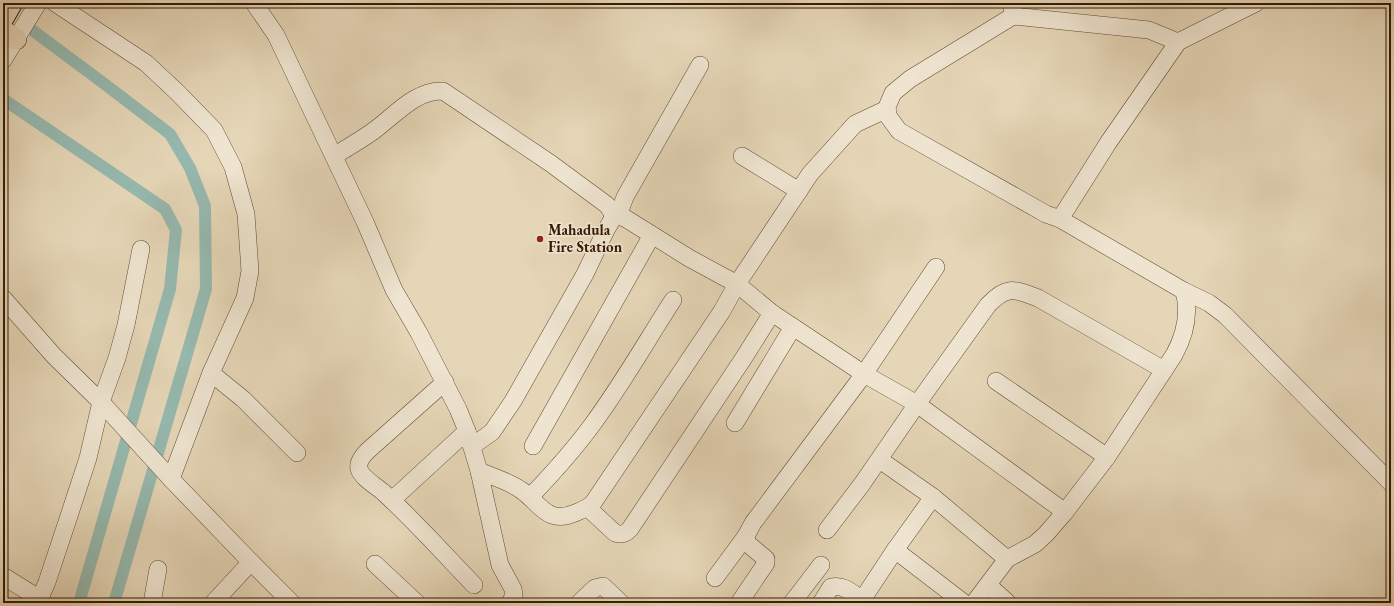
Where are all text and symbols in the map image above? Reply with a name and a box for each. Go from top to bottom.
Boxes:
place label: Mahadula Fire Station [548,220,623,256]
marker: Mahadula Fire Station [535,234,545,244]

